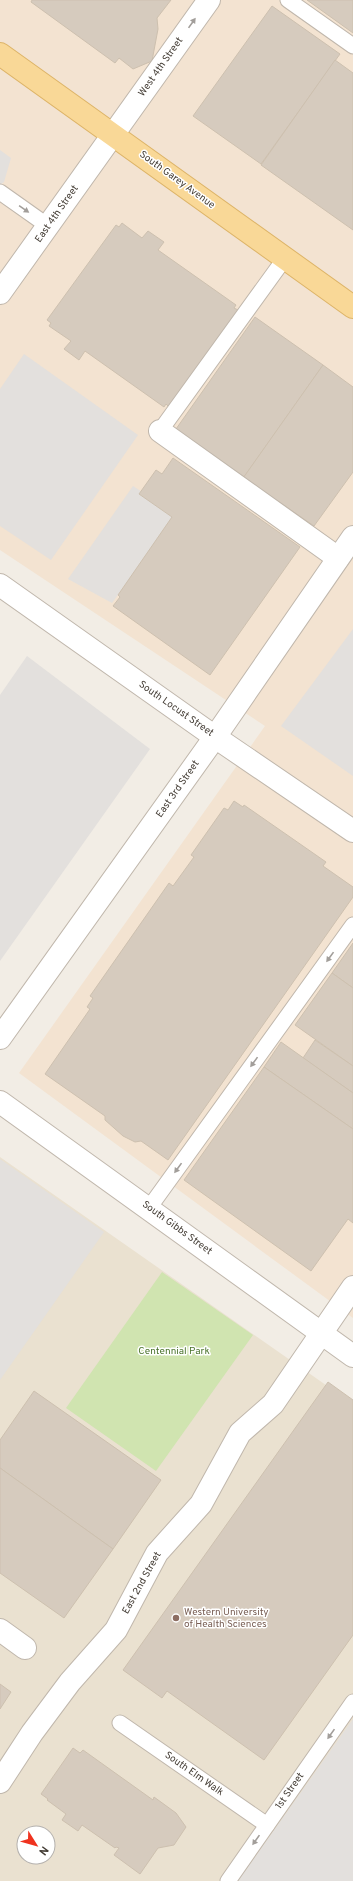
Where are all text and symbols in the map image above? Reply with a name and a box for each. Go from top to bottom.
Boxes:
one-way arrow [188,18,196,28]
street label: West 4th Street [136,35,186,99]
street label: South Garey Avenue [137,148,217,212]
street label: East 4th Street [32,183,82,245]
one-way arrow [19,205,29,213]
street label: South Locust Street [136,678,216,740]
street label: East 3rd Street [153,758,203,820]
one-way arrow [326,951,334,962]
one-way arrow [250,1057,258,1068]
one-way arrow [174,1162,182,1173]
street label: South Gibbs Street [139,1198,215,1258]
park label: Centennial Park [138,1345,210,1358]
street label: East 2nd Street [120,1549,165,1616]
place label: Western University of Health Sciences [184,1606,269,1631]
marker: Western University of Health Sciences [171,1613,181,1623]
one-way arrow [327,1728,335,1739]
street label: South Elm Walk [162,1749,226,1799]
street label: 1st Street [273,1770,307,1812]
north arrow [16,1825,56,1865]
one-way arrow [252,1835,260,1846]
text: N [35,1843,51,1858]

